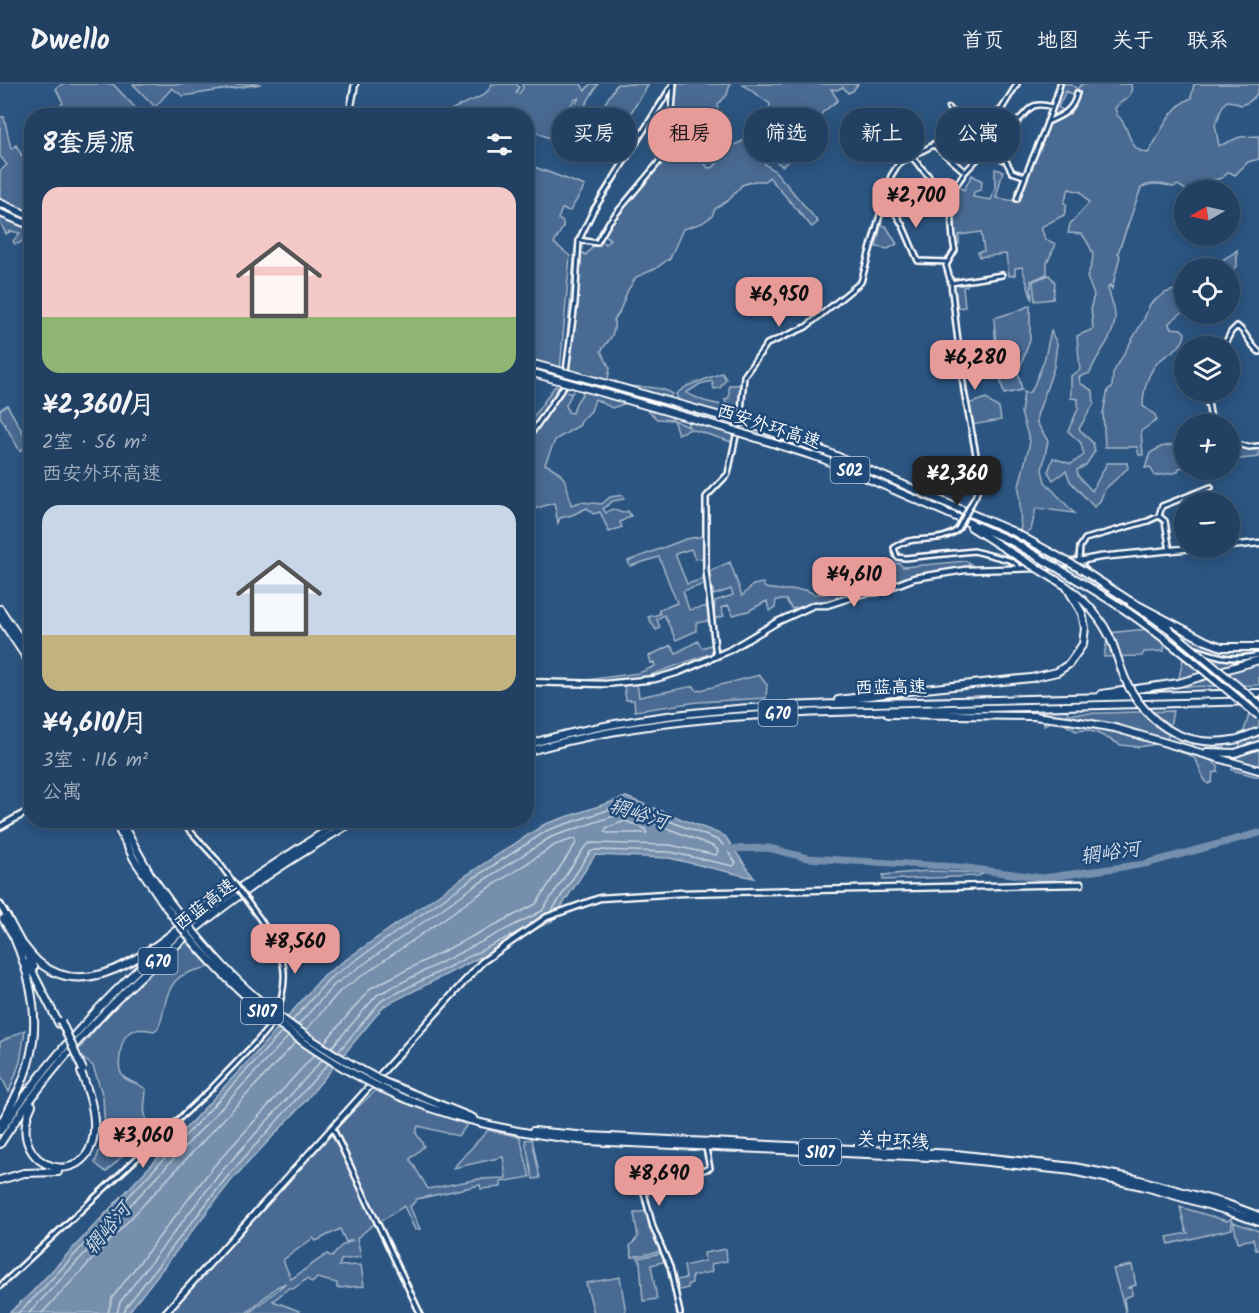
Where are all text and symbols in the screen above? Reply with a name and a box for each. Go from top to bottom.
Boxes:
text: Dwello [30,19,110,64]
text: 首页 [962,25,1004,58]
text: 地图 [1037,25,1079,58]
text: 关于 [1112,25,1154,58]
text: 联系 [1187,25,1229,58]
chip: 买房 [552,108,636,162]
chip: 租房 [648,108,732,162]
chip: 筛选 [744,108,828,162]
chip: 新上 [840,108,924,162]
chip: 公寓 [936,108,1020,162]
text: 8套房源 [42,123,135,165]
icon: filters [483,128,516,161]
pin: ¥2,700 [867,178,965,229]
north arrow [1174,180,1240,246]
map controls [1174,180,1240,558]
text: ¥2,700 [886,181,946,213]
icon: home [225,226,333,334]
button: locate [1174,258,1240,324]
pin: ¥6,950 [730,277,828,328]
text: ¥6,950 [750,280,808,312]
button: layers [1174,336,1240,402]
pin: ¥6,280 [926,340,1024,391]
text: ¥6,280 [944,343,1006,375]
text: ¥2,360/月 [42,385,155,427]
street label: 西安外环高速 [713,397,824,458]
button: + [1174,414,1240,480]
text: 2室 · 56 m² [42,427,146,459]
pin: ¥2,360 [908,456,1006,507]
road number: S02 [830,457,870,483]
text: 西安外环高速 [42,459,162,491]
text: ¥2,360 [926,459,988,491]
button: − [1174,492,1240,558]
icon: home [225,544,333,652]
pin: ¥4,610 [805,557,903,608]
text: ¥4,610 [826,560,882,592]
street label: 西蓝高速 [855,673,927,704]
road number: G70 [758,700,798,726]
text: ¥4,610/月 [42,703,148,745]
text: 3室 · 116 m² [42,745,148,777]
text: 公寓 [42,777,82,809]
water label: 辋峪河 [605,790,675,840]
water label: 辋峪河 [1078,834,1145,874]
street label: 西蓝高速 [169,872,243,939]
pin: ¥8,560 [246,924,344,975]
text: ¥8,560 [265,927,325,959]
road number: G70 [138,948,178,974]
road number: S107 [241,998,283,1024]
pin: ¥3,060 [94,1118,192,1169]
text: ¥3,060 [113,1121,173,1153]
street label: 关中环线 [856,1125,930,1158]
road number: S107 [799,1139,841,1165]
pin: ¥8,690 [610,1156,708,1207]
text: ¥8,690 [629,1159,689,1191]
water label: 辋峪河 [77,1194,142,1263]

